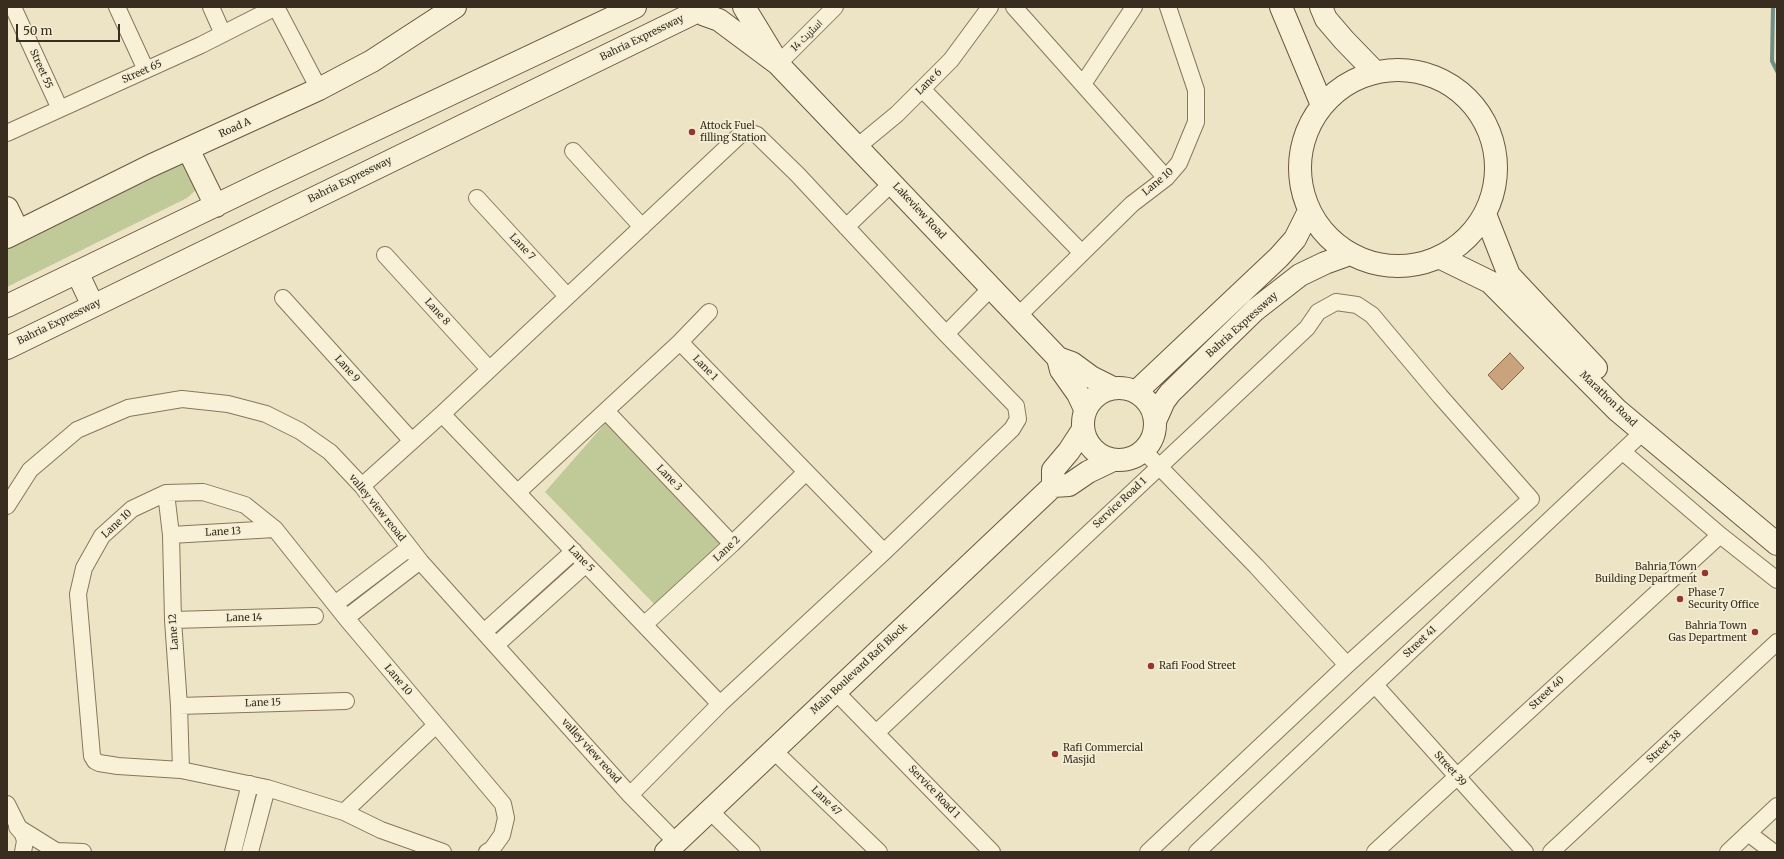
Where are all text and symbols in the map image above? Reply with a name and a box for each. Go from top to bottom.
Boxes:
street label: Bahria Expressway [598,13,686,63]
scale bar [18,16,122,42]
street label: اسٹریٹ 14 [789,18,825,54]
text: 50 m [23,23,52,38]
street label: Street 55 [27,47,55,91]
street label: Street 65 [120,58,164,86]
street label: Lane 6 [913,66,945,98]
street label: Road A [217,116,253,140]
place label: Attock Fuel filling Station [700,120,766,144]
marker: Attock Fuel filling Station [687,127,697,137]
street label: Bahria Expressway [306,155,394,205]
street label: Lane 10 [1140,166,1176,198]
street label: Lakeview Road [890,180,948,242]
street label: Lane 7 [507,231,537,263]
street label: Bahria Expressway [1204,290,1280,360]
street label: Lane 8 [422,296,452,328]
street label: Bahria Expressway [15,297,103,347]
street label: Lane 9 [332,353,362,385]
street label: Lane 1 [690,353,720,383]
street label: Marathon Road [1577,369,1639,429]
street label: Lane 3 [654,462,684,494]
street label: valley view reoad [346,472,408,544]
street label: Service Road 1 [1091,475,1149,531]
street label: Lane 10 [100,507,134,541]
street label: Lane 13 [205,525,241,539]
street label: Lane 2 [711,534,743,564]
street label: Lane 5 [566,543,596,575]
place label: Bahria Town Building Department [1595,561,1697,584]
marker: Bahria Town Building Department [1700,568,1710,578]
place label: Phase 7 Security Office [1688,587,1759,610]
marker: Phase 7 Security Office [1675,594,1685,604]
street label: Lane 14 [226,612,262,624]
street label: Lane 12 [167,613,181,651]
place label: Bahria Town Gas Department [1669,620,1747,644]
street label: Main Boulevard Rafi Block [808,621,910,717]
street label: Street 41 [1401,624,1439,660]
marker: Bahria Town Gas Department [1750,627,1760,637]
place label: Rafi Food Street [1159,660,1236,672]
marker: Rafi Food Street [1146,661,1156,671]
street label: Lane 10 [382,662,414,698]
street label: Street 40 [1527,674,1567,712]
street label: Lane 15 [245,696,281,710]
street label: valley view reoad [559,716,623,786]
street label: Street 38 [1644,728,1684,766]
place label: Rafi Commercial Masjid [1063,742,1143,766]
marker: Rafi Commercial Masjid [1050,749,1060,759]
street label: Street 39 [1431,749,1469,789]
street label: Service Road 1 [906,763,962,821]
street label: Lane 47 [809,784,843,818]

